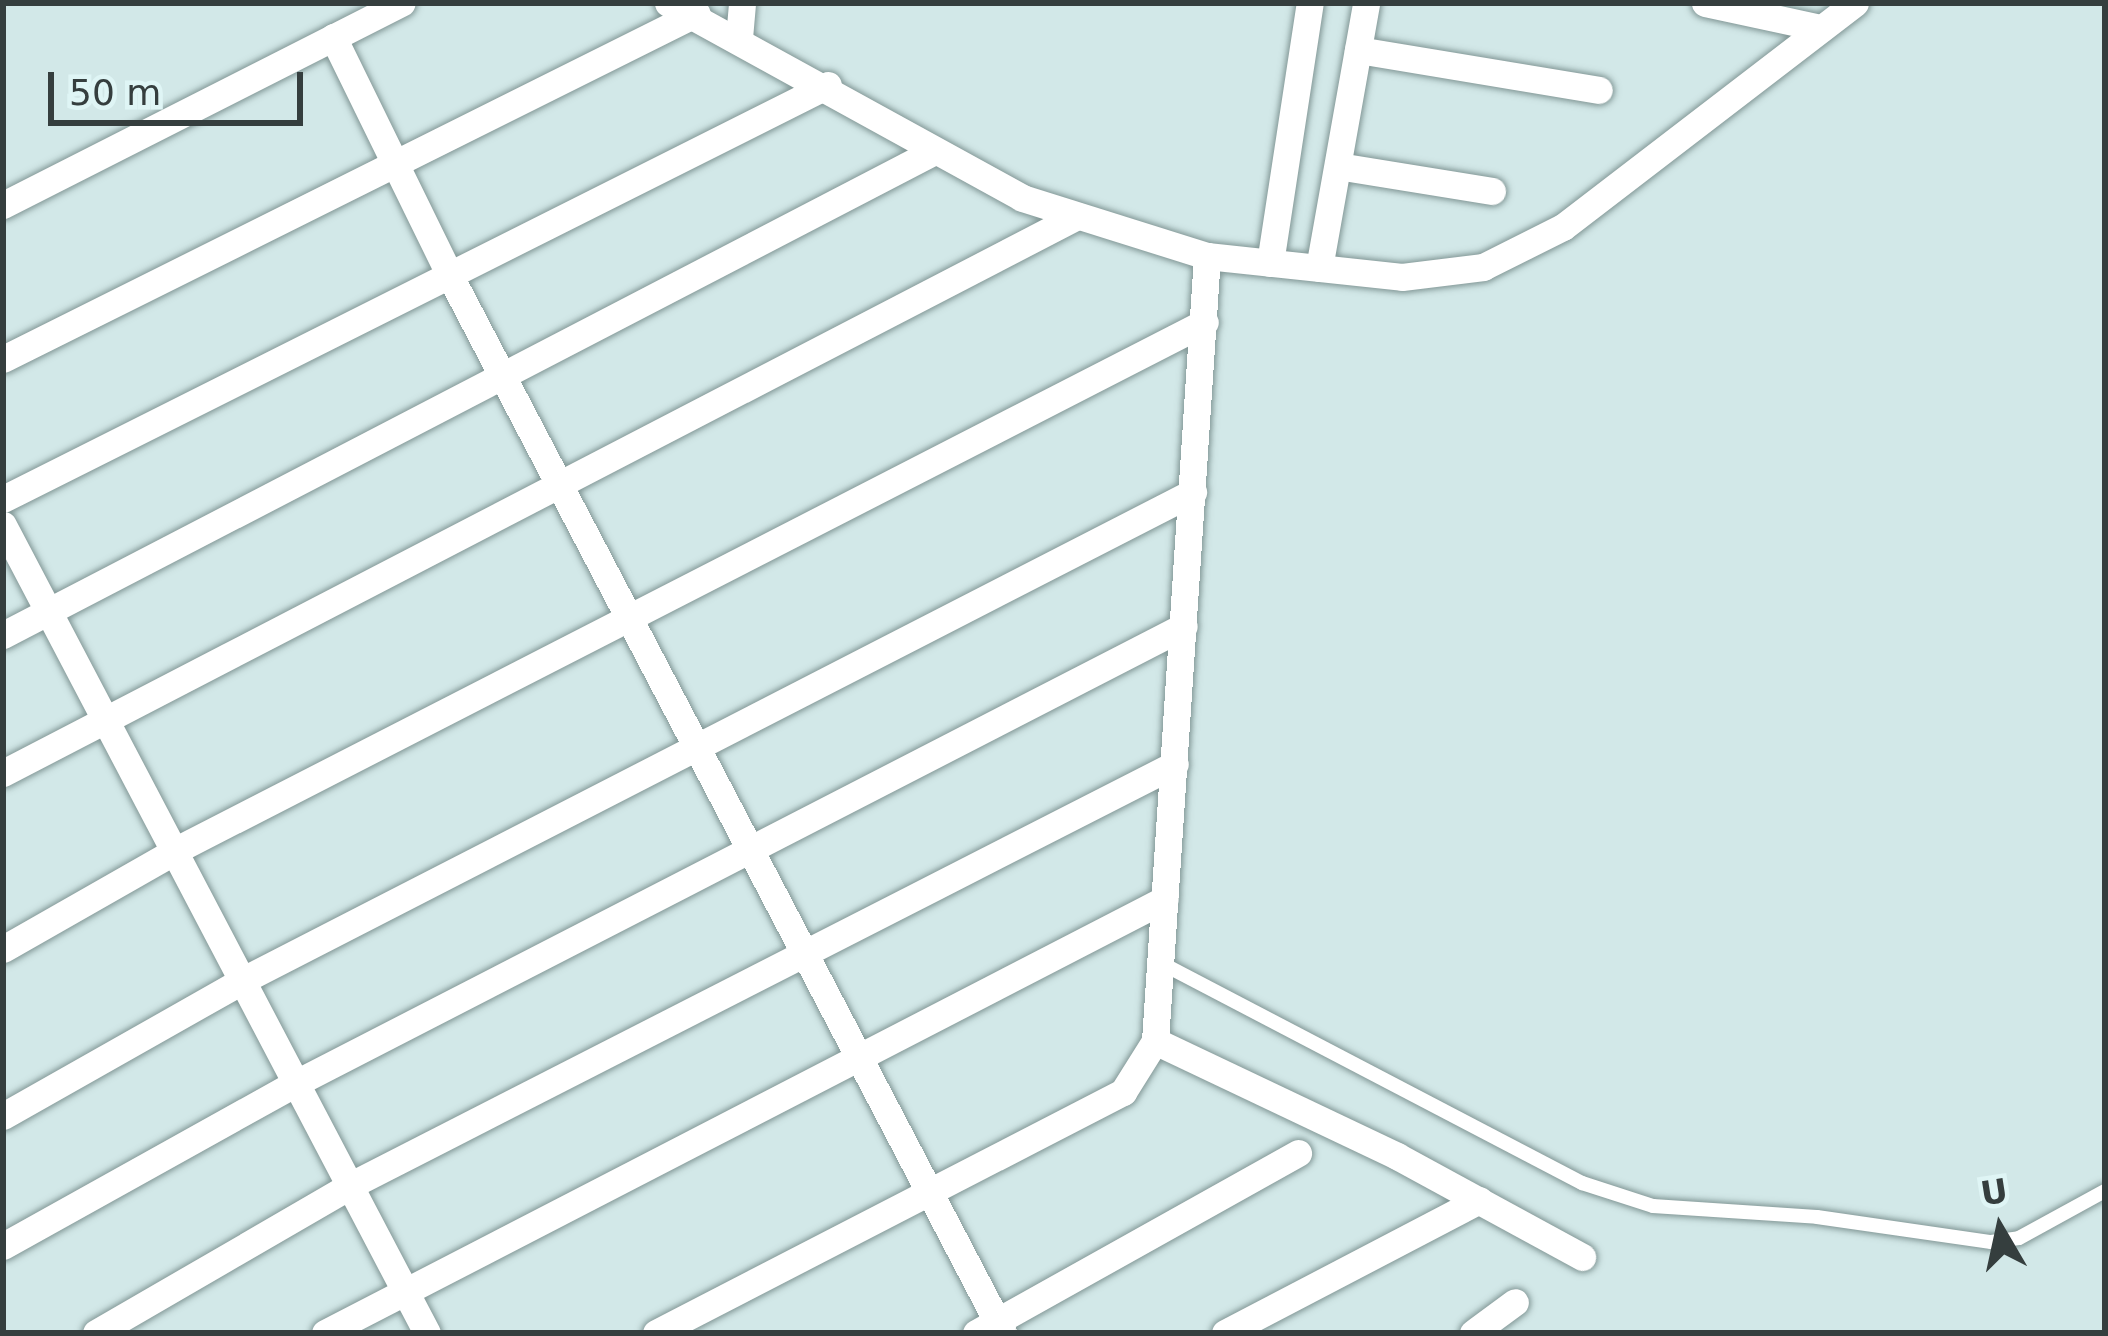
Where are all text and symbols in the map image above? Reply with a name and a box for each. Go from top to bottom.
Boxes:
scale bar [54,48,309,122]
text: 50 m [69,72,161,113]
north arrow [1940,1168,2060,1288]
text: U [1978,1171,2011,1213]

